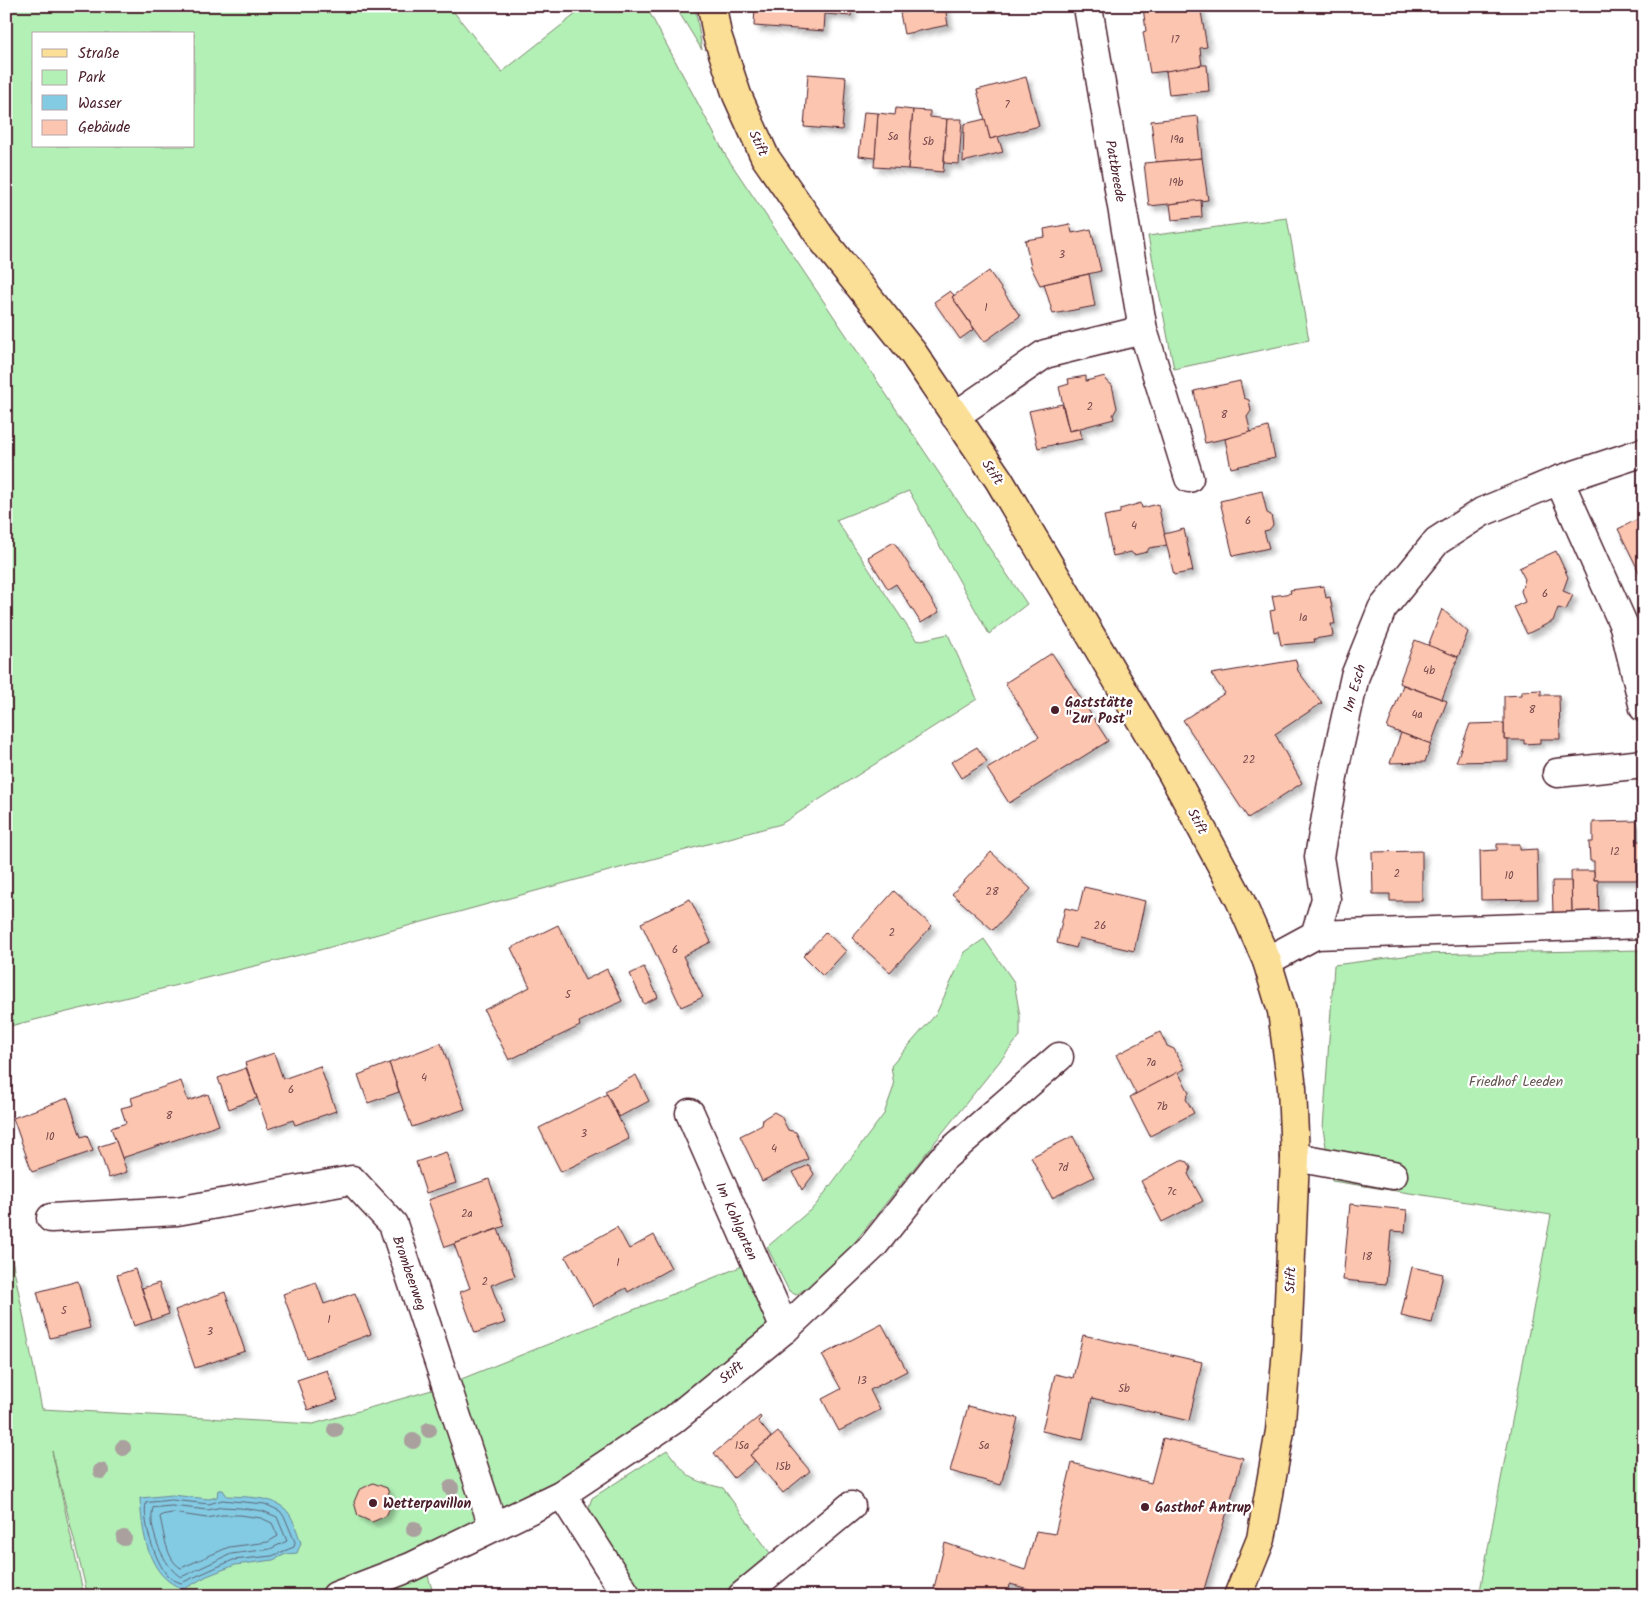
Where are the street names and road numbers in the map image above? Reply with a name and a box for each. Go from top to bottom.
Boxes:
street label: Stift [742,127,774,161]
street label: Pattbreede [1099,138,1131,205]
street label: Stift [976,455,1009,490]
street label: Im Esch [1338,662,1372,715]
street label: Stift [1181,804,1213,839]
street label: Im Kohlgarten [709,1179,763,1264]
street label: Brombeerweg [386,1233,432,1314]
street label: Stift [1280,1266,1302,1294]
street label: Stift [714,1355,749,1390]

